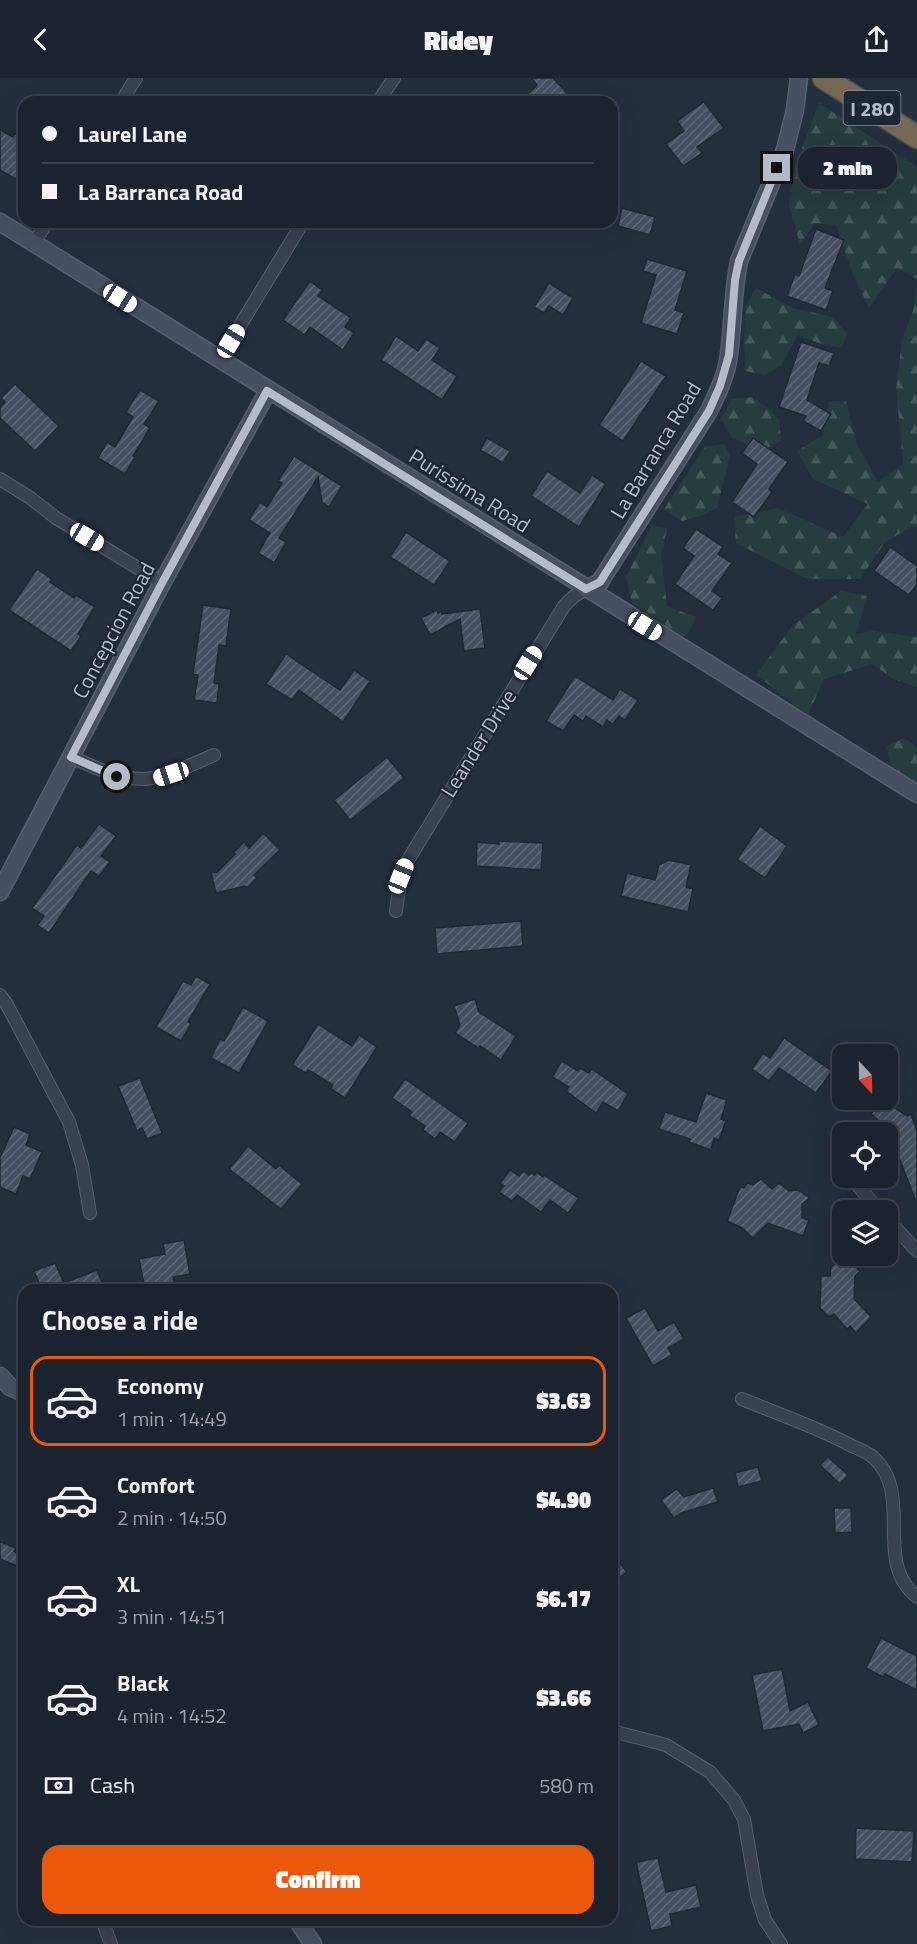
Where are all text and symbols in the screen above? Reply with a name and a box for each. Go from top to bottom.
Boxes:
text: Ridey [424,19,493,60]
icon: back [24,23,57,56]
icon: share [860,23,893,56]
road number: I 280 [844,91,900,125]
text: Laurel Lane [78,117,187,151]
callout: 2 min [798,147,897,189]
text: 2 min [823,152,872,183]
route end [763,154,790,181]
text: La Barranca Road [78,175,243,209]
car [100,281,140,315]
car [214,321,248,361]
street label: La Barranca Road [601,375,709,525]
street label: Purissima Road [403,440,537,540]
car [67,520,107,554]
street label: Concepcion Road [64,556,162,704]
car [625,609,665,643]
car [511,643,545,683]
street label: Leander Drive [432,683,524,803]
car [151,760,191,788]
route start [103,763,130,790]
car [386,856,416,896]
north arrow [832,1044,898,1110]
map controls [832,1044,898,1266]
button: locate [832,1122,898,1188]
button: layers [832,1200,898,1266]
text: Choose a ride [42,1299,198,1340]
text: Economy [117,1369,204,1403]
icon: car [45,1374,99,1428]
text: $3.63 [536,1384,591,1418]
text: 1 min · 14:49 [117,1403,227,1434]
text: Comfort [117,1468,195,1502]
icon: car [45,1473,99,1527]
text: $4.90 [536,1483,591,1517]
text: 2 min · 14:50 [117,1502,227,1533]
text: XL [117,1567,140,1601]
icon: car [45,1572,99,1626]
text: $6.17 [536,1582,591,1616]
text: 3 min · 14:51 [117,1601,227,1632]
text: Black [117,1666,169,1700]
icon: car [45,1671,99,1725]
text: $3.66 [536,1681,591,1715]
text: 4 min · 14:52 [117,1700,227,1731]
text: Cash [90,1768,135,1802]
icon: cash [42,1769,75,1802]
text: 580 m [539,1770,594,1801]
button: Confirm [42,1845,594,1914]

